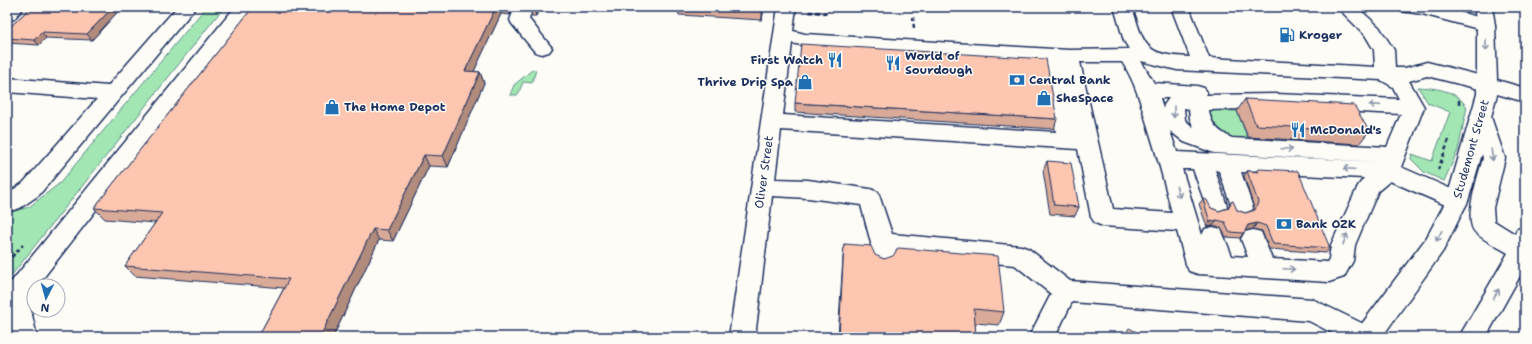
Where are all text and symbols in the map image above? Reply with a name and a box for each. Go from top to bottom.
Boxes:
fuel station icon: Kroger [1278,26,1296,44]
place label: Kroger [1299,27,1343,43]
one-way arrow [1482,38,1490,51]
place label: World of Sourdough [905,48,973,78]
restaurant icon: First Watch [826,51,844,69]
place label: First Watch [750,52,823,68]
restaurant icon: World of Sourdough [884,54,902,72]
bank icon: Central Bank [1008,71,1026,89]
place label: Central Bank [1029,72,1111,88]
shop icon: Thrive Drip Spa [796,73,814,91]
place label: Thrive Drip Spa [698,74,794,90]
shop icon: SheSpace [1035,89,1053,107]
place label: SheSpace [1056,90,1114,106]
shop icon: The Home Depot [323,98,341,116]
street label: Studemont Street [1449,98,1493,200]
place label: The Home Depot [344,99,446,115]
one-way arrow [1369,102,1382,109]
one-way arrow [1170,106,1178,119]
restaurant icon: McDonald's [1289,121,1307,139]
place label: McDonald's [1310,122,1382,138]
street label: Oliver Street [751,135,777,209]
one-way arrow [1280,145,1293,152]
one-way arrow [1488,148,1496,161]
one-way arrow [1343,166,1356,173]
one-way arrow [1175,185,1182,198]
bank icon: Bank OZK [1275,215,1293,233]
place label: Bank OZK [1296,216,1357,232]
one-way arrow [1435,230,1442,242]
one-way arrow [1342,234,1350,246]
one-way arrow [1282,266,1295,273]
north arrow [26,278,66,318]
one-way arrow [1493,288,1501,300]
text: N [40,300,50,315]

